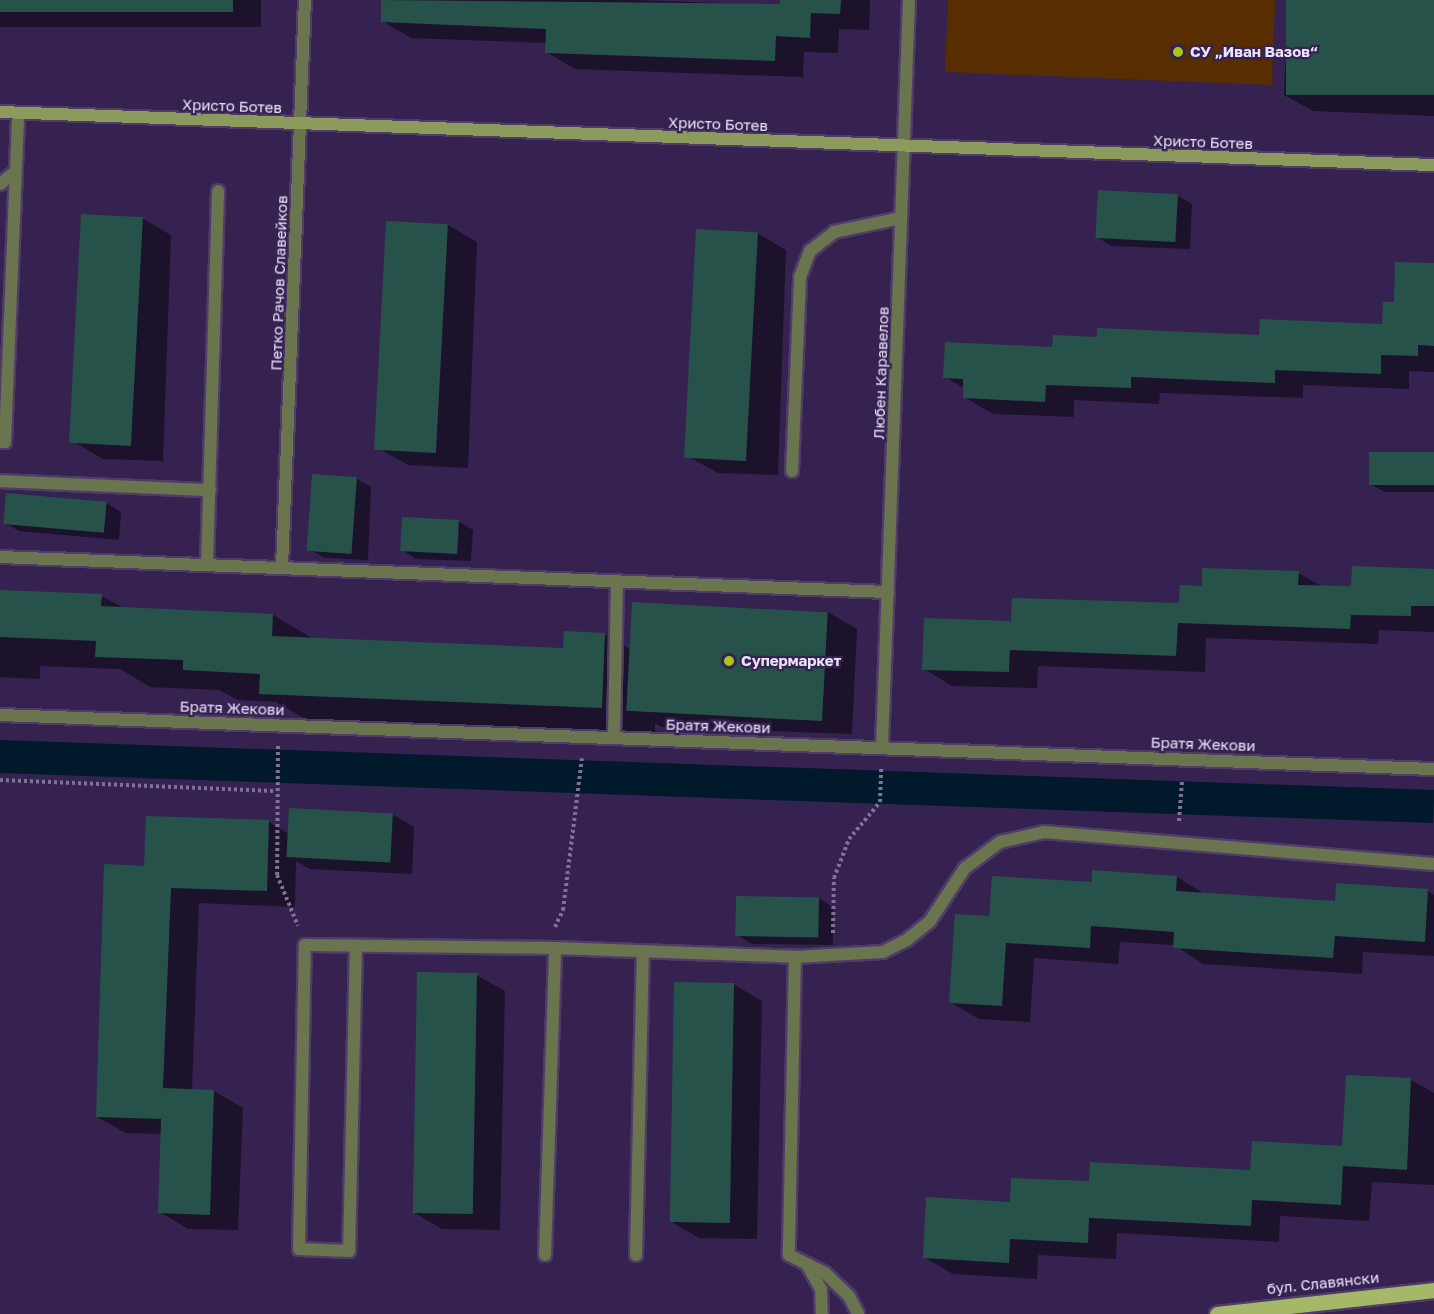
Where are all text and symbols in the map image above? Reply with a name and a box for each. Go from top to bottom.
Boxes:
place label: СУ „Иван Вазов“ [1190,43,1318,61]
marker: СУ „Иван Вазов“ [1171,45,1185,59]
street label: Христо Ботев [182,95,282,117]
street label: Христо Ботев [668,113,768,135]
street label: Христо Ботев [1153,131,1253,153]
street label: Петко Рачов Славейков [267,195,291,371]
street label: Любен Каравелов [870,306,892,440]
place label: Супермаркет [741,652,841,670]
marker: Супермаркет [722,654,736,668]
street label: Братя Жекови [179,697,285,719]
street label: Братя Жекови [665,715,771,737]
street label: Братя Жекови [1150,733,1256,755]
street label: бул. Славянски [1266,1268,1380,1298]

